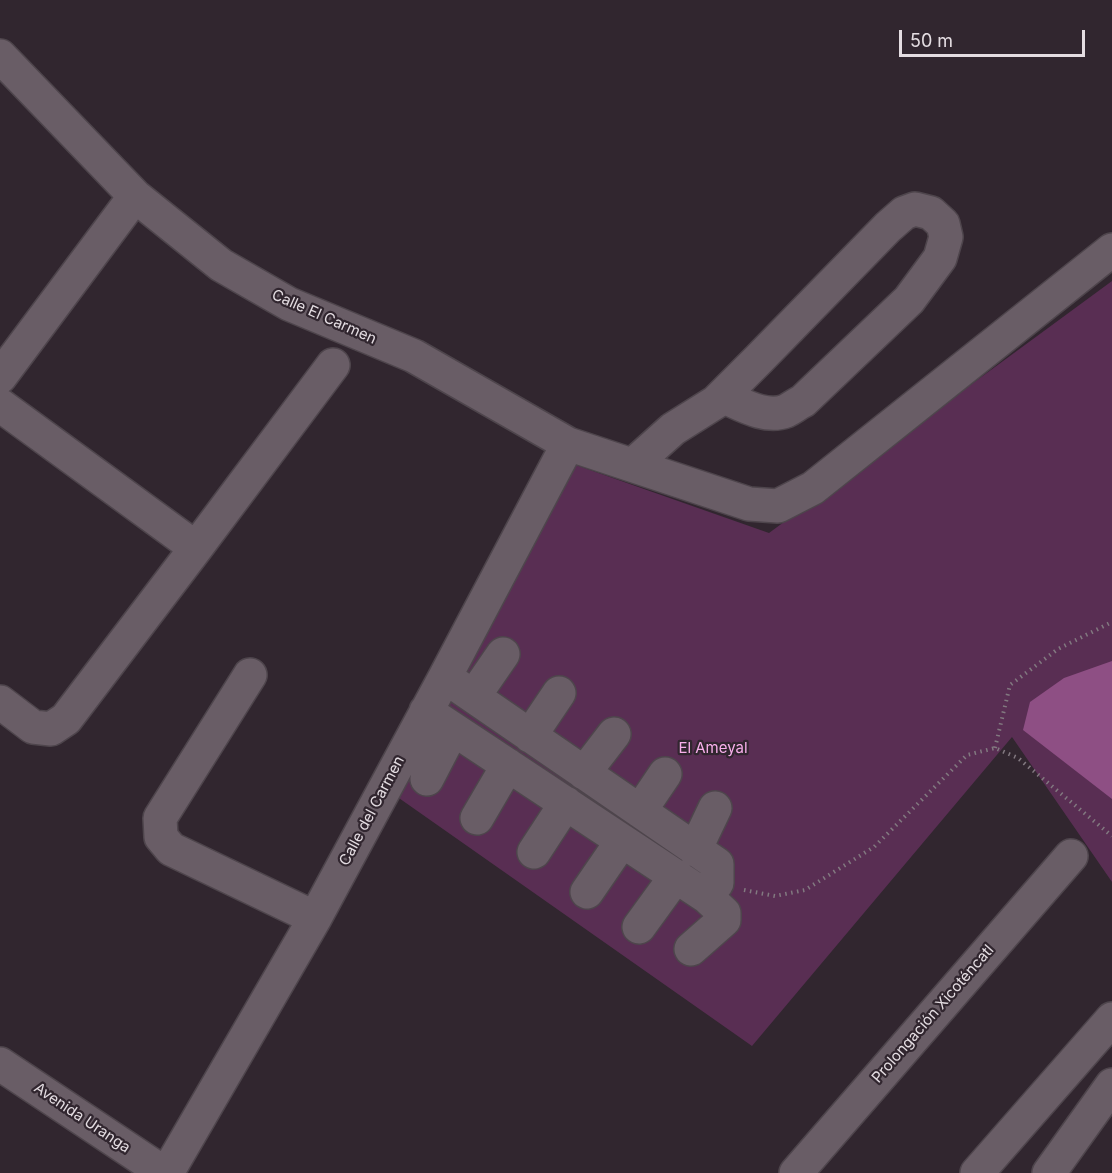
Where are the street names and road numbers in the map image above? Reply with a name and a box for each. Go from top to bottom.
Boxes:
street label: Calle El Carmen [269,286,379,348]
street label: Calle del Carmen [336,753,408,869]
street label: Prolongación Xicoténcatl [868,941,998,1087]
street label: Avenida Uranga [30,1079,134,1157]

